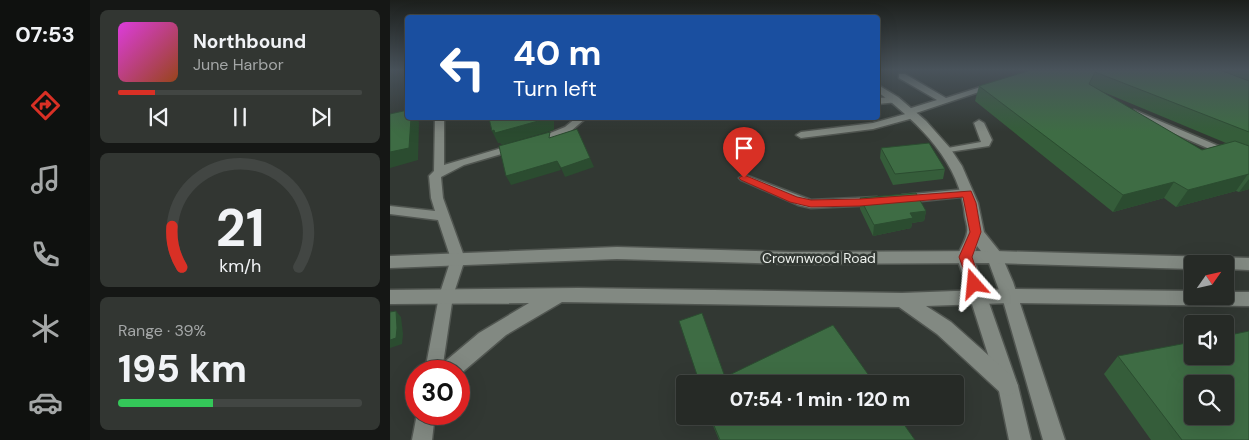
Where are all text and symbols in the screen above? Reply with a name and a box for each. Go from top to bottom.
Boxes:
text: 07:53 [15,20,75,49]
text: Northbound [193,29,306,54]
text: 40 m [513,30,602,76]
icon: left [430,35,495,100]
text: June Harbor [193,54,284,75]
text: Turn left [513,74,597,103]
icon: directions [28,88,63,123]
icon: previous [145,103,173,131]
icon: pause [226,103,254,131]
icon: next [307,103,335,131]
pin [723,127,765,178]
icon: arrive [730,134,758,162]
icon: music [28,162,63,197]
text: 21 [216,194,264,262]
icon: phone [28,237,63,272]
street label: Crownwood Road [762,249,876,267]
text: km/h [219,254,261,278]
north arrow [1184,255,1234,305]
map controls [1184,255,1234,425]
position arrow [947,257,999,309]
icon: climate [28,311,63,346]
button: sound [1184,315,1234,365]
text: Range · 39% [118,320,206,341]
text: 195 km [118,344,247,394]
speed limit sign: 30 [405,360,470,425]
button: search [1184,375,1234,425]
icon: car [28,385,63,420]
text: 07:54 · 1 min · 120 m [730,387,910,412]

